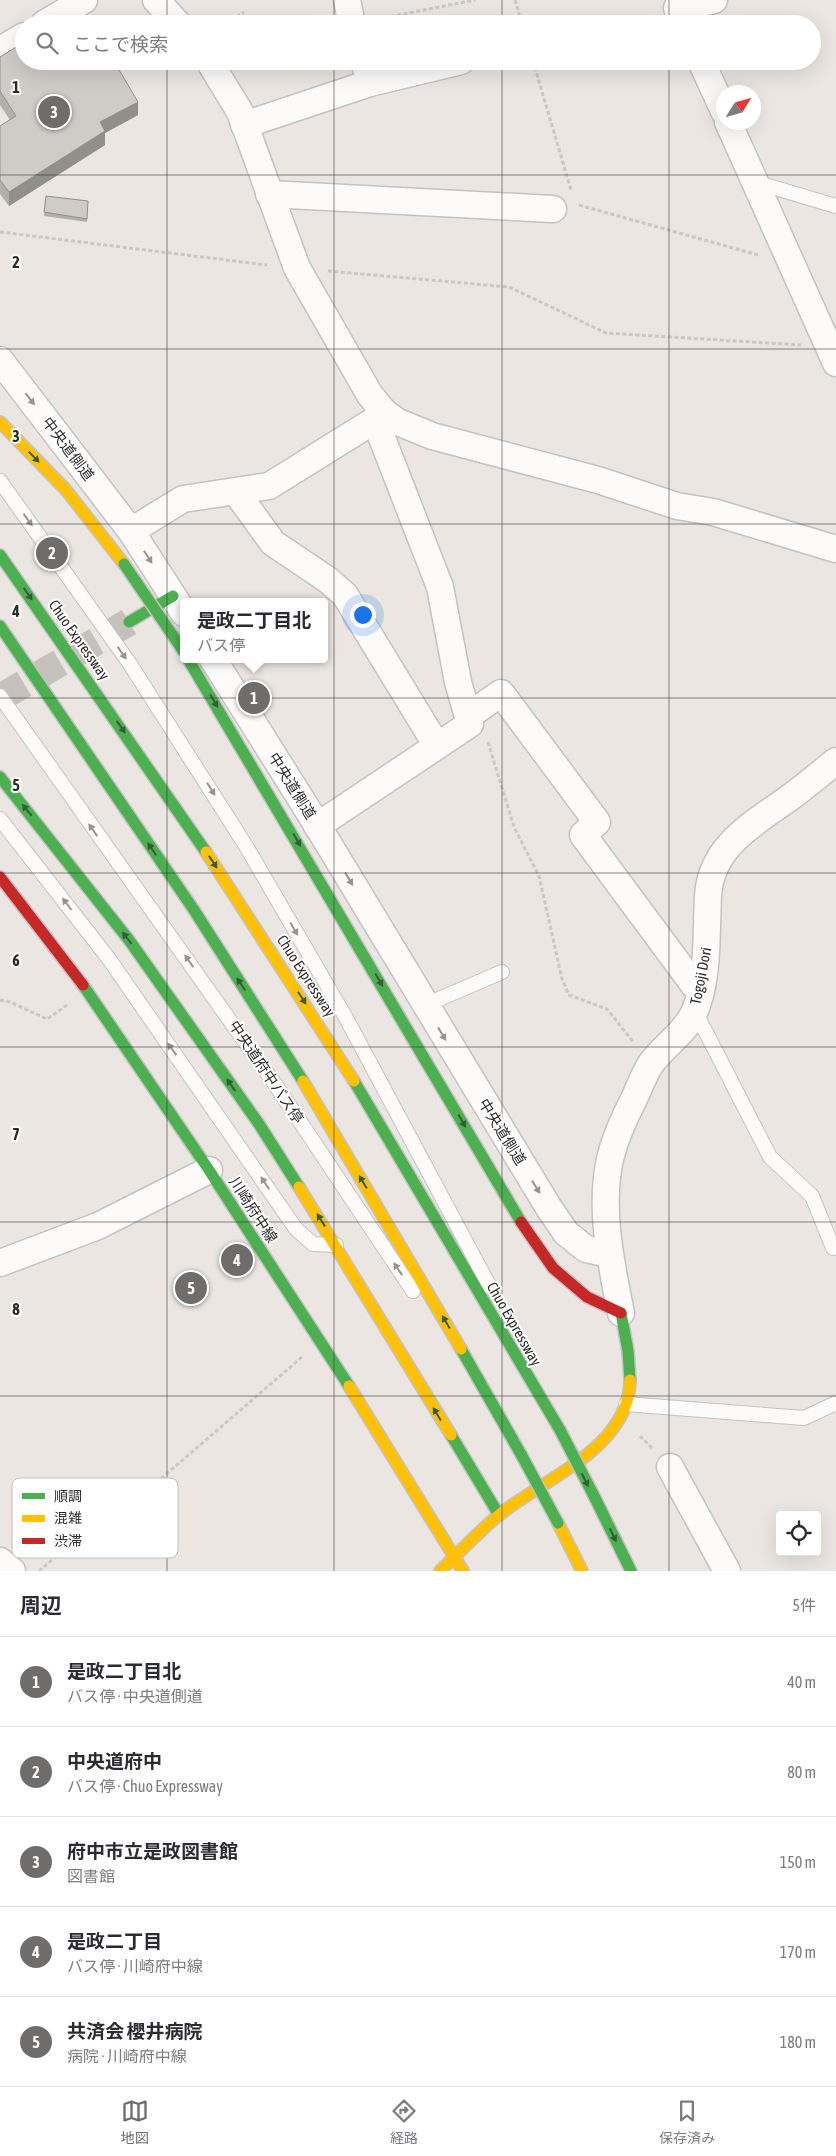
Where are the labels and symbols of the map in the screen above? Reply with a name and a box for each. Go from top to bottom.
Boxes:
text: 1 [12,78,20,96]
north arrow [716,85,761,130]
pin: 3 [38,93,70,131]
text: 2 [12,253,20,271]
one-way arrow [24,392,35,405]
street label: 中央道側道 [39,414,98,484]
text: 3 [12,427,20,445]
one-way arrow [28,451,40,463]
one-way arrow [23,514,33,527]
pin: 2 [36,534,68,572]
one-way arrow [143,550,152,564]
one-way arrow [23,587,33,601]
street label: Chuo Expressway [46,596,113,683]
text: 4 [11,602,20,620]
your location [350,602,376,628]
one-way arrow [117,646,127,660]
pin: 1 [238,679,270,717]
one-way arrow [209,694,218,707]
one-way arrow [116,721,126,734]
street label: 中央道側道 [265,749,320,822]
text: 5 [12,776,20,794]
one-way arrow [206,783,215,796]
one-way arrow [21,804,32,817]
one-way arrow [88,823,98,837]
one-way arrow [293,834,302,847]
one-way arrow [147,842,157,855]
one-way arrow [208,855,218,868]
one-way arrow [345,873,354,886]
one-way arrow [62,897,72,911]
one-way arrow [290,922,299,935]
one-way arrow [122,932,133,945]
street label: Chuo Expressway [274,932,339,1020]
street label: Togoji Dori [687,946,714,1006]
text: 6 [12,951,20,969]
one-way arrow [184,954,194,968]
one-way arrow [375,974,384,987]
one-way arrow [237,978,246,991]
one-way arrow [297,991,307,1004]
street label: 中央道府中バス停 [226,1017,307,1126]
one-way arrow [437,1027,446,1040]
one-way arrow [167,1043,177,1056]
one-way arrow [226,1078,236,1092]
street label: 中央道側道 [475,1095,530,1168]
one-way arrow [457,1114,466,1127]
text: 7 [12,1125,20,1143]
street label: 川崎府中線 [226,1174,281,1246]
one-way arrow [359,1176,368,1189]
one-way arrow [260,1177,269,1190]
one-way arrow [531,1181,540,1194]
one-way arrow [316,1214,325,1227]
pin: 4 [221,1241,253,1279]
one-way arrow [394,1263,403,1276]
pin: 5 [175,1269,207,1307]
street label: Chuo Expressway [484,1279,545,1369]
text: 8 [12,1300,20,1318]
one-way arrow [442,1315,451,1329]
one-way arrow [432,1408,441,1421]
one-way arrow [581,1473,589,1487]
legend [12,1478,178,1558]
text: 順調 [54,1488,82,1504]
text: 混雑 [54,1510,82,1526]
one-way arrow [609,1527,617,1542]
text: 渋滞 [54,1533,82,1549]

